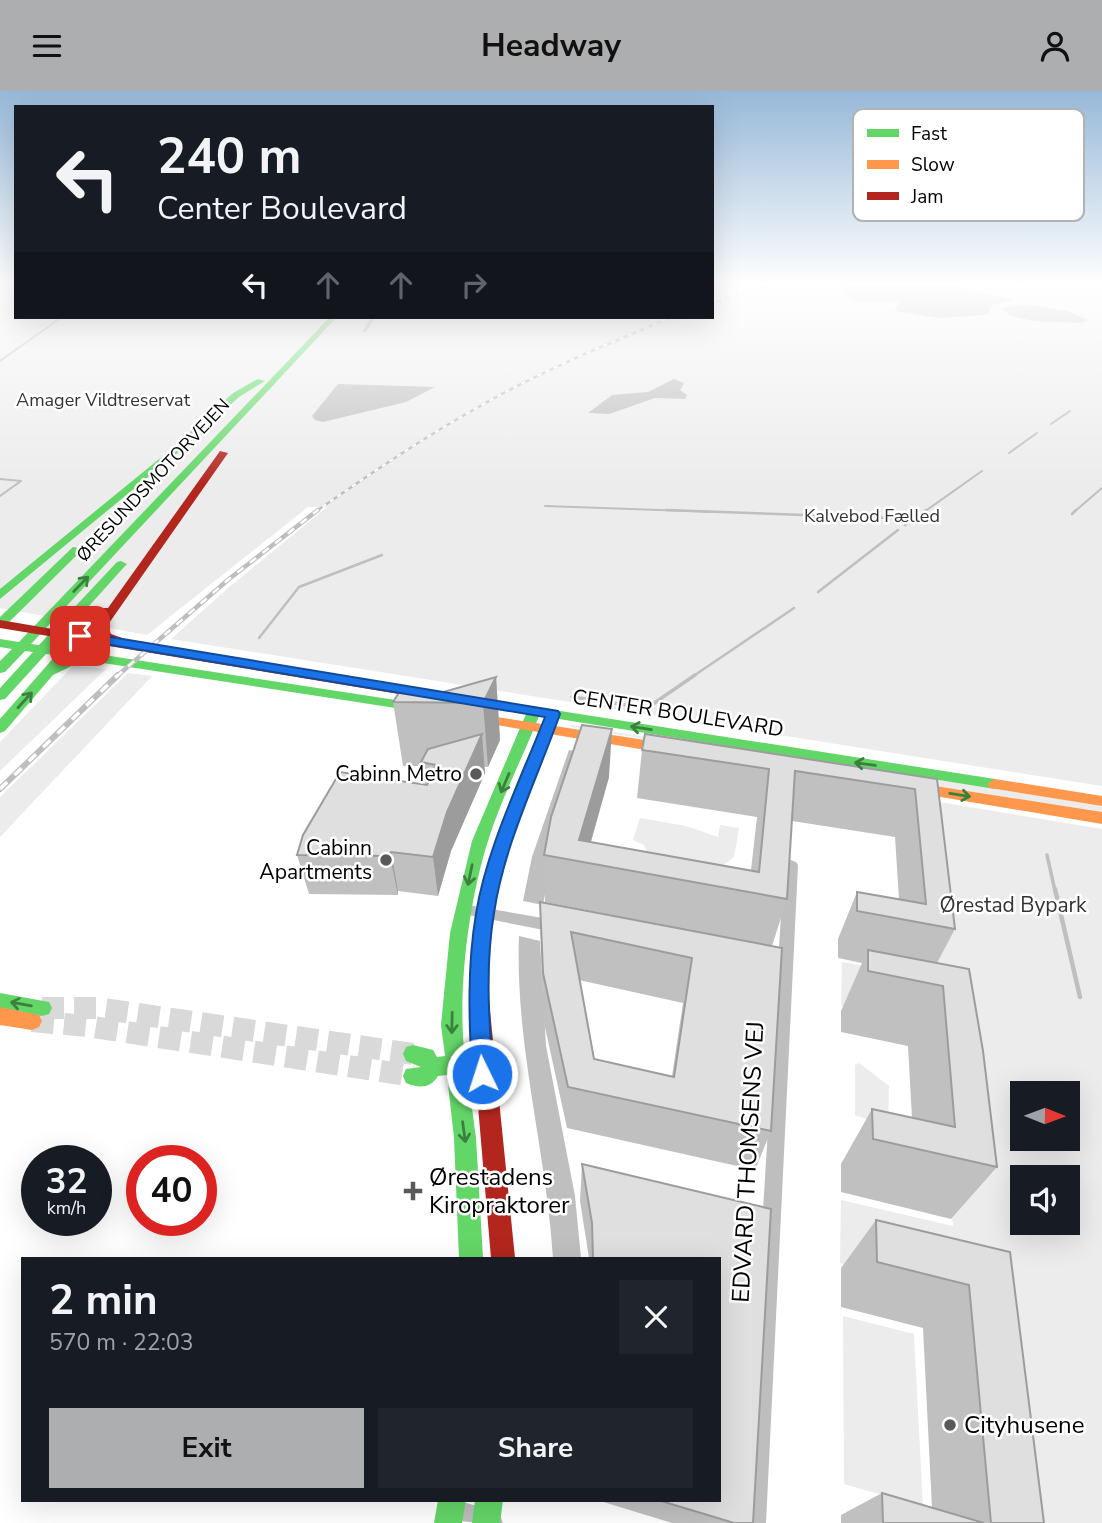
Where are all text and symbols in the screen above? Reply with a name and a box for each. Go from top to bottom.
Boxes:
text: Headway [481,24,621,67]
icon: menu [28,27,66,65]
icon: person [1036,27,1074,65]
legend [853,109,1084,221]
text: Fast [911,121,947,147]
text: 240 m [157,123,301,190]
icon: left [42,133,133,224]
text: Slow [911,152,955,178]
text: Jam [910,184,944,210]
text: Center Boulevard [157,187,407,230]
icon: left [236,266,274,304]
icon: ahead [309,266,347,304]
icon: ahead [382,266,420,304]
icon: right [455,266,493,304]
park label: Amager Vildtreservat [16,388,191,412]
street label: ØRESUNDSMOTORVEJEN [71,393,235,567]
park label: Kalvebod Fælled [804,504,940,528]
one-way arrow [72,576,89,593]
pin [50,606,110,666]
icon: arrive [61,617,99,655]
street label: CENTER BOULEVARD [570,682,786,744]
one-way arrow [16,692,33,709]
one-way arrow [630,721,652,734]
one-way arrow [854,757,877,770]
place label: Cabinn Metro [335,760,462,788]
marker: Cabinn Metro [468,766,484,782]
one-way arrow [498,772,511,793]
one-way arrow [948,789,971,802]
place label: Cabinn Apartments [259,834,372,886]
marker: Cabinn Apartments [378,852,394,868]
one-way arrow [463,863,477,886]
park label: Ørestad Bypark [939,891,1087,919]
one-way arrow [10,997,33,1010]
one-way arrow [445,1011,458,1034]
street label: EDVARD THOMSENS VEJ [725,1021,771,1303]
position arrow [445,1037,519,1111]
north arrow [1010,1081,1080,1151]
map controls [1010,1081,1080,1235]
one-way arrow [457,1120,470,1143]
speed limit sign: 40 [126,1145,217,1236]
text: 32 [45,1158,88,1205]
place label: Ørestadens Kiropraktorer [429,1161,570,1221]
button: sound [1010,1165,1080,1235]
marker: Ørestadens Kiropraktorer [403,1181,423,1201]
text: km/h [47,1196,86,1220]
text: 2 min [49,1272,158,1329]
button: close [619,1280,693,1354]
text: 570 m · 22:03 [49,1327,194,1358]
button: Exit [49,1408,364,1488]
button: Share [378,1408,693,1488]
place label: Cityhusene [964,1409,1084,1441]
marker: Cityhusene [942,1417,958,1433]

